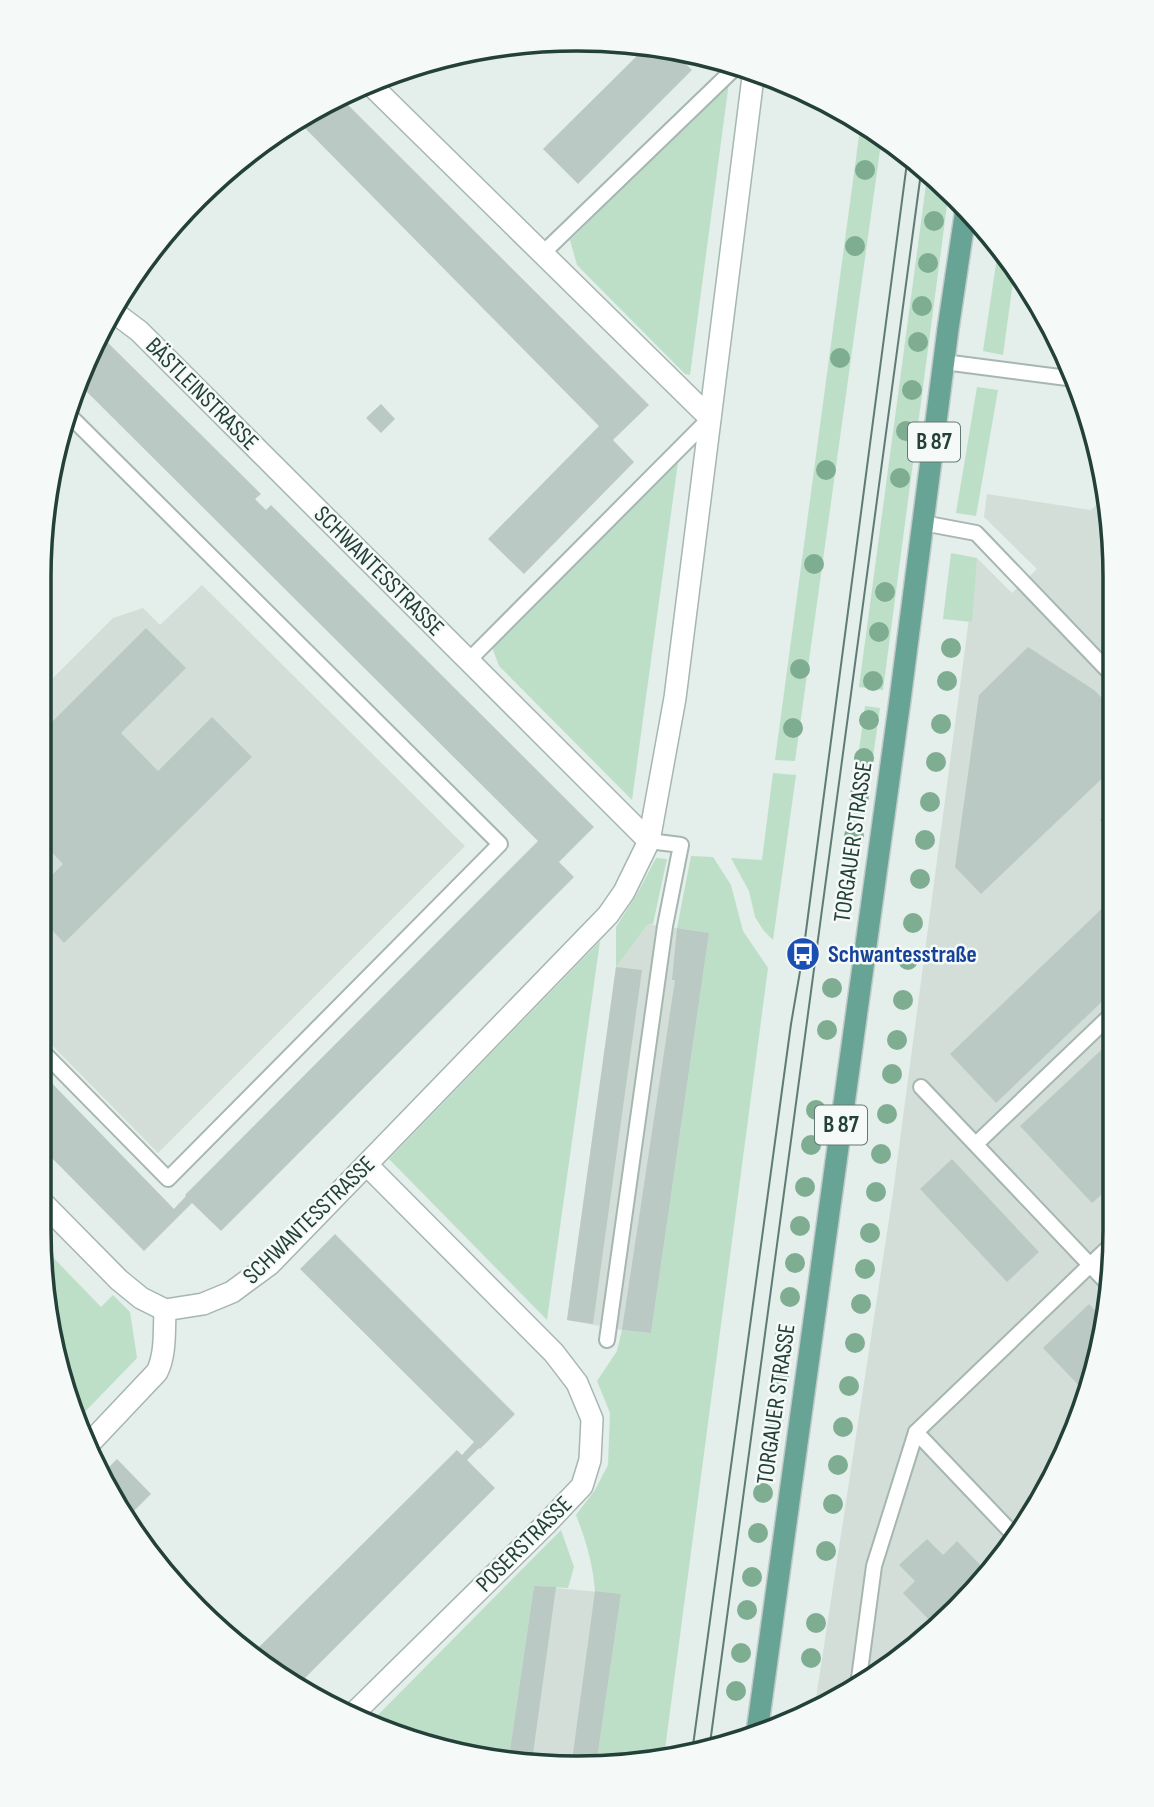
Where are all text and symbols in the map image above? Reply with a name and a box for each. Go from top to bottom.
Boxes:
street label: BÄSTLEINSTRASSE [140,332,264,456]
road number: B 87 [908,422,960,462]
street label: SCHWANTESSTRASSE [308,500,450,642]
street label: TORGAUER STRASSE [827,760,879,924]
bus stop icon: Schwantesstraße [784,935,822,973]
place label: Schwantesstraße [828,940,977,969]
road number: B 87 [815,1106,867,1144]
street label: SCHWANTESSTRASSE [237,1150,381,1290]
street label: TORGAUER STRASSE [750,1322,802,1486]
street label: POSERSTRASSE [470,1490,578,1598]

